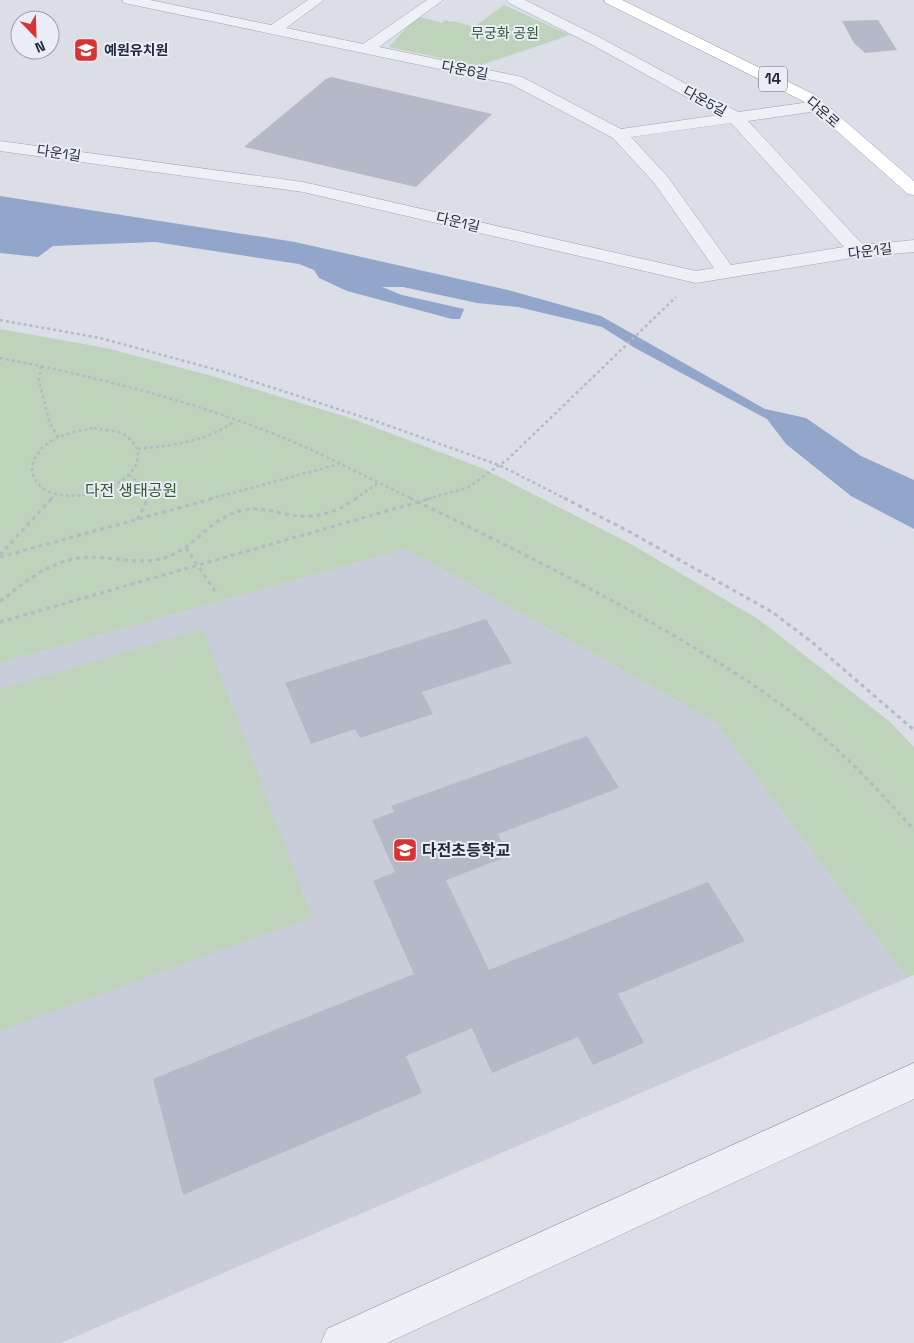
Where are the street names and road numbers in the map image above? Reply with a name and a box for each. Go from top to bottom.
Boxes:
street label: 다운6길 [440,57,490,83]
road number: 14 [759,66,787,92]
street label: 다운5길 [680,82,730,120]
street label: 다운로 [803,93,844,132]
street label: 다운1길 [36,141,82,165]
street label: 다운1길 [434,208,482,236]
street label: 다운1길 [847,239,893,263]

